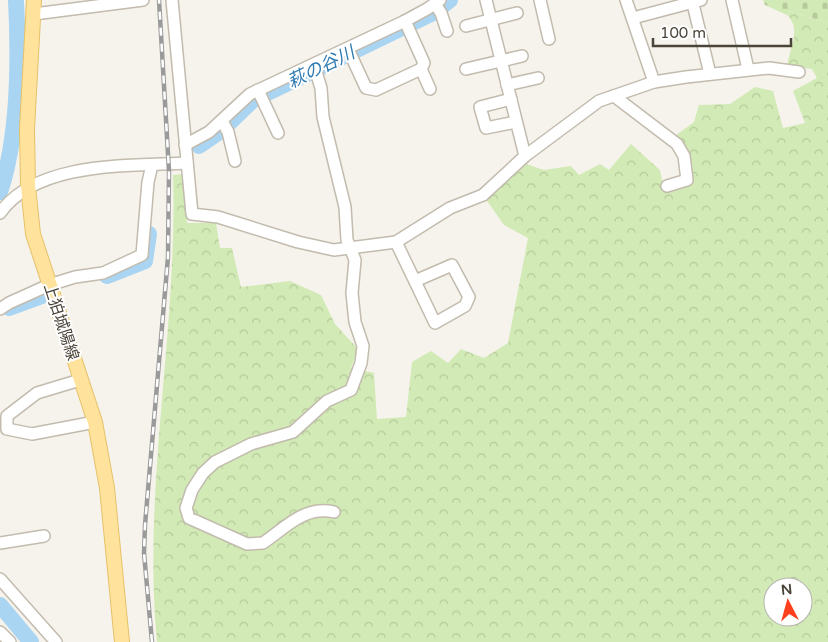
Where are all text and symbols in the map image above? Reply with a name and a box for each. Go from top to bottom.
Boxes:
scale bar [653,15,790,47]
text: 100 m [660,24,706,42]
water label: 萩の谷川 [284,40,360,93]
street label: 上狛城陽線 [39,281,83,363]
north arrow [763,577,813,627]
text: N [780,581,793,599]

